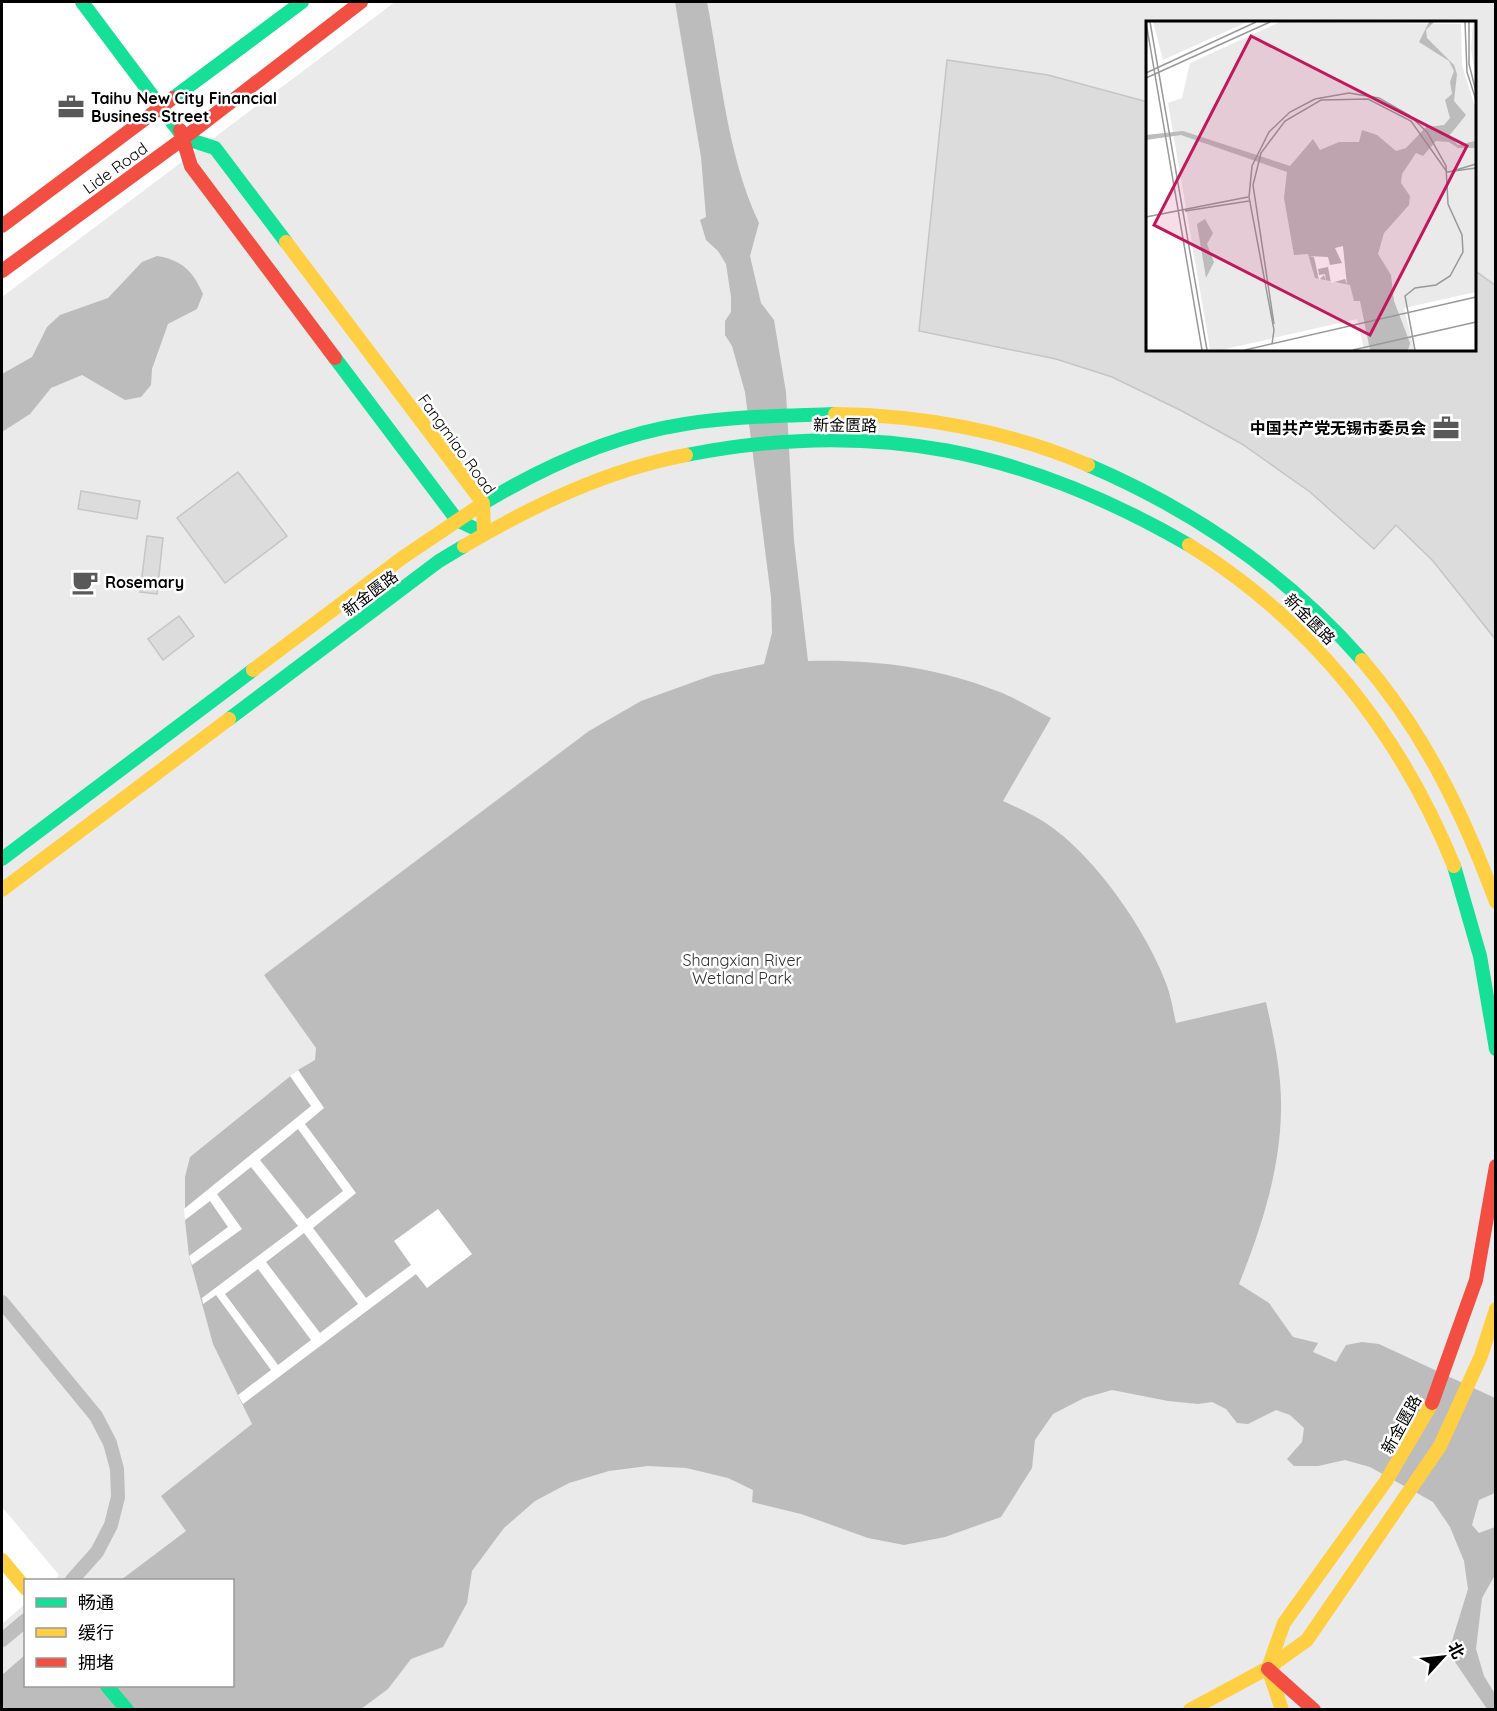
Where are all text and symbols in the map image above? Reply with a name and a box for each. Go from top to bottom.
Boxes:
inset map [1146,21,1476,351]
place label: Taihu New City Financial Business Street [91,88,277,126]
office icon: Taihu New City Financial Business Street [56,92,86,122]
street label: Lide Road [79,138,151,198]
street label: Fangmiao Road [414,390,500,498]
office icon: 中国共产党无锡市委员会 [1431,413,1461,443]
street label: 新金匮路 [813,414,877,436]
place label: 中国共产党无锡市委员会 [1250,418,1426,438]
street label: 新金匮路 [338,566,402,620]
cafe icon: Rosemary [70,567,100,597]
place label: Rosemary [105,572,184,592]
street label: 新金匮路 [1280,589,1340,649]
park label: Shangxian River Wetland Park [682,950,802,988]
street label: 新金匮路 [1377,1391,1425,1457]
legend [24,1579,234,1687]
text: 畅通 [78,1591,114,1614]
text: 缓行 [78,1621,114,1644]
north arrow [1413,1627,1473,1687]
text: 北 [1444,1639,1469,1662]
text: 拥堵 [78,1651,114,1674]

